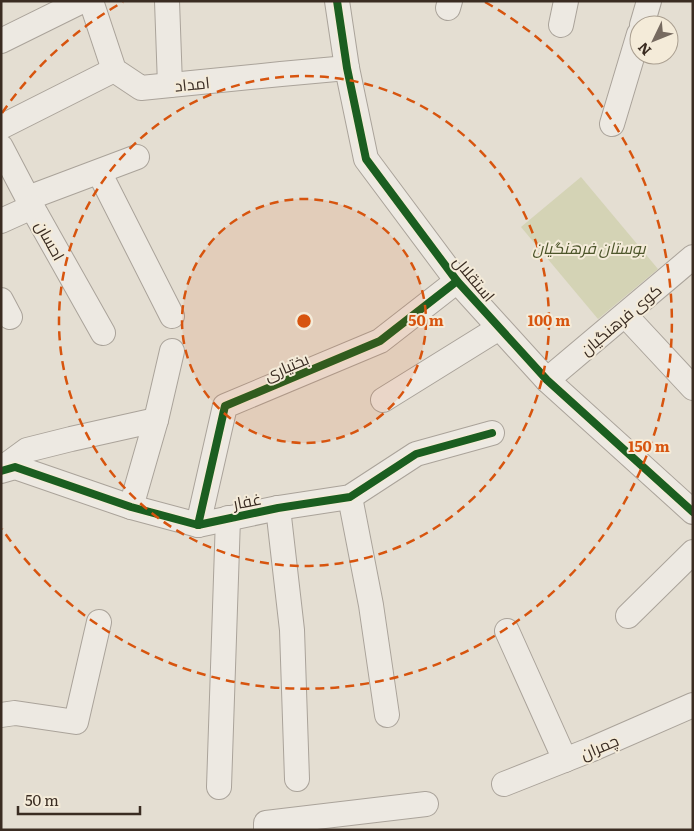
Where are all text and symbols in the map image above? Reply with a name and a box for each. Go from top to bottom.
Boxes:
north arrow [629,15,679,65]
text: N [632,38,655,61]
street label: امداد [173,69,211,97]
street label: احسان [30,216,72,264]
park label: بوستان فرهنگیان [532,235,646,259]
street label: استقلال [448,250,502,306]
street label: کوی فرهنگیان [574,278,666,360]
text: 50 m [408,308,444,331]
text: 100 m [528,308,570,331]
centre of rings [295,312,313,330]
street label: بختیاری [260,346,312,386]
text: 150 m [628,434,670,457]
street label: غفار [230,485,263,515]
street label: چمران [576,727,622,766]
scale bar [18,784,140,816]
text: 50 m [25,788,59,811]

